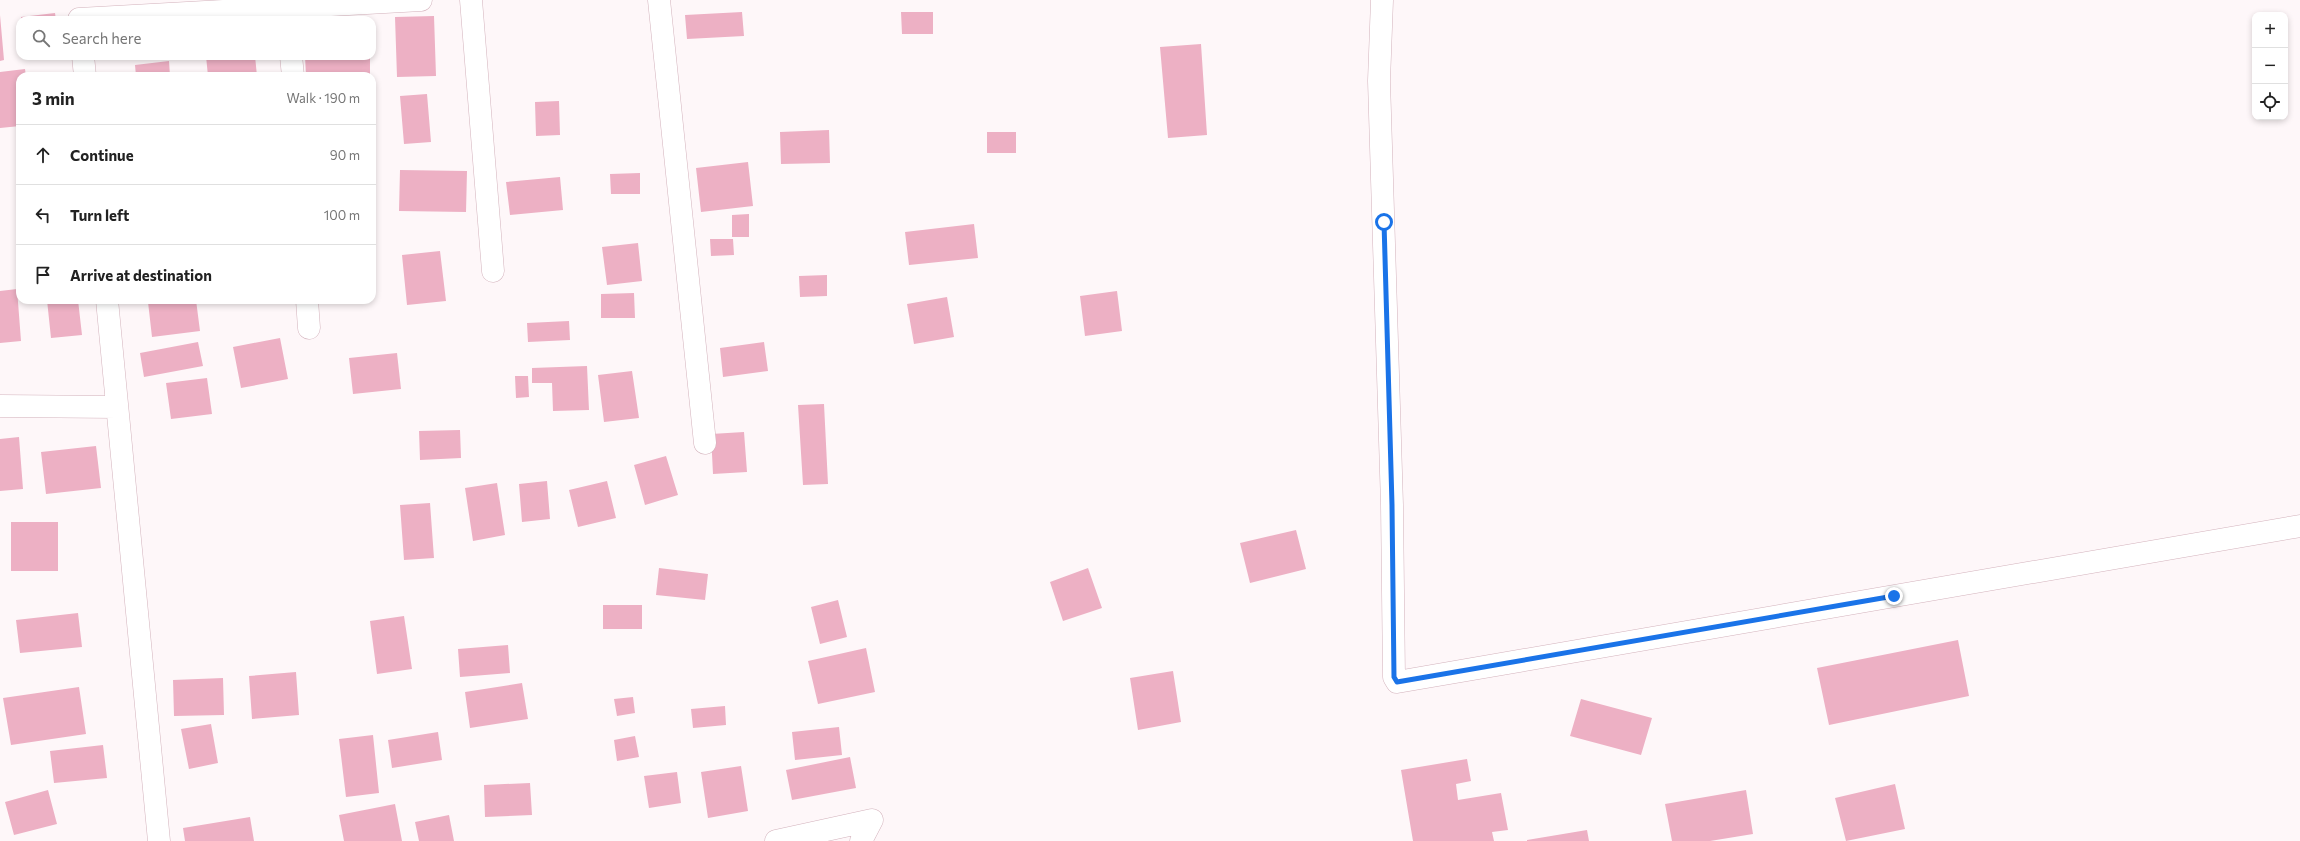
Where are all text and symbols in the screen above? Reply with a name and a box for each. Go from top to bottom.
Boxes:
map controls [2252,12,2288,120]
button: + [2252,12,2288,48]
search box [16,16,376,60]
icon: search [30,27,52,49]
text: Search here [62,29,141,47]
button: − [2252,48,2288,84]
button: locate [2252,84,2288,120]
text: 3 min [32,88,75,109]
text: Walk · 190 m [286,90,360,106]
icon: ahead [32,144,54,166]
text: Continue [70,146,134,164]
text: 90 m [330,147,360,163]
icon: left [32,204,54,226]
text: Turn left [70,206,129,224]
text: 100 m [324,207,360,223]
route start [1375,213,1393,231]
icon: arrive [32,264,54,286]
text: Arrive at destination [70,266,212,284]
route end [1885,587,1903,605]

